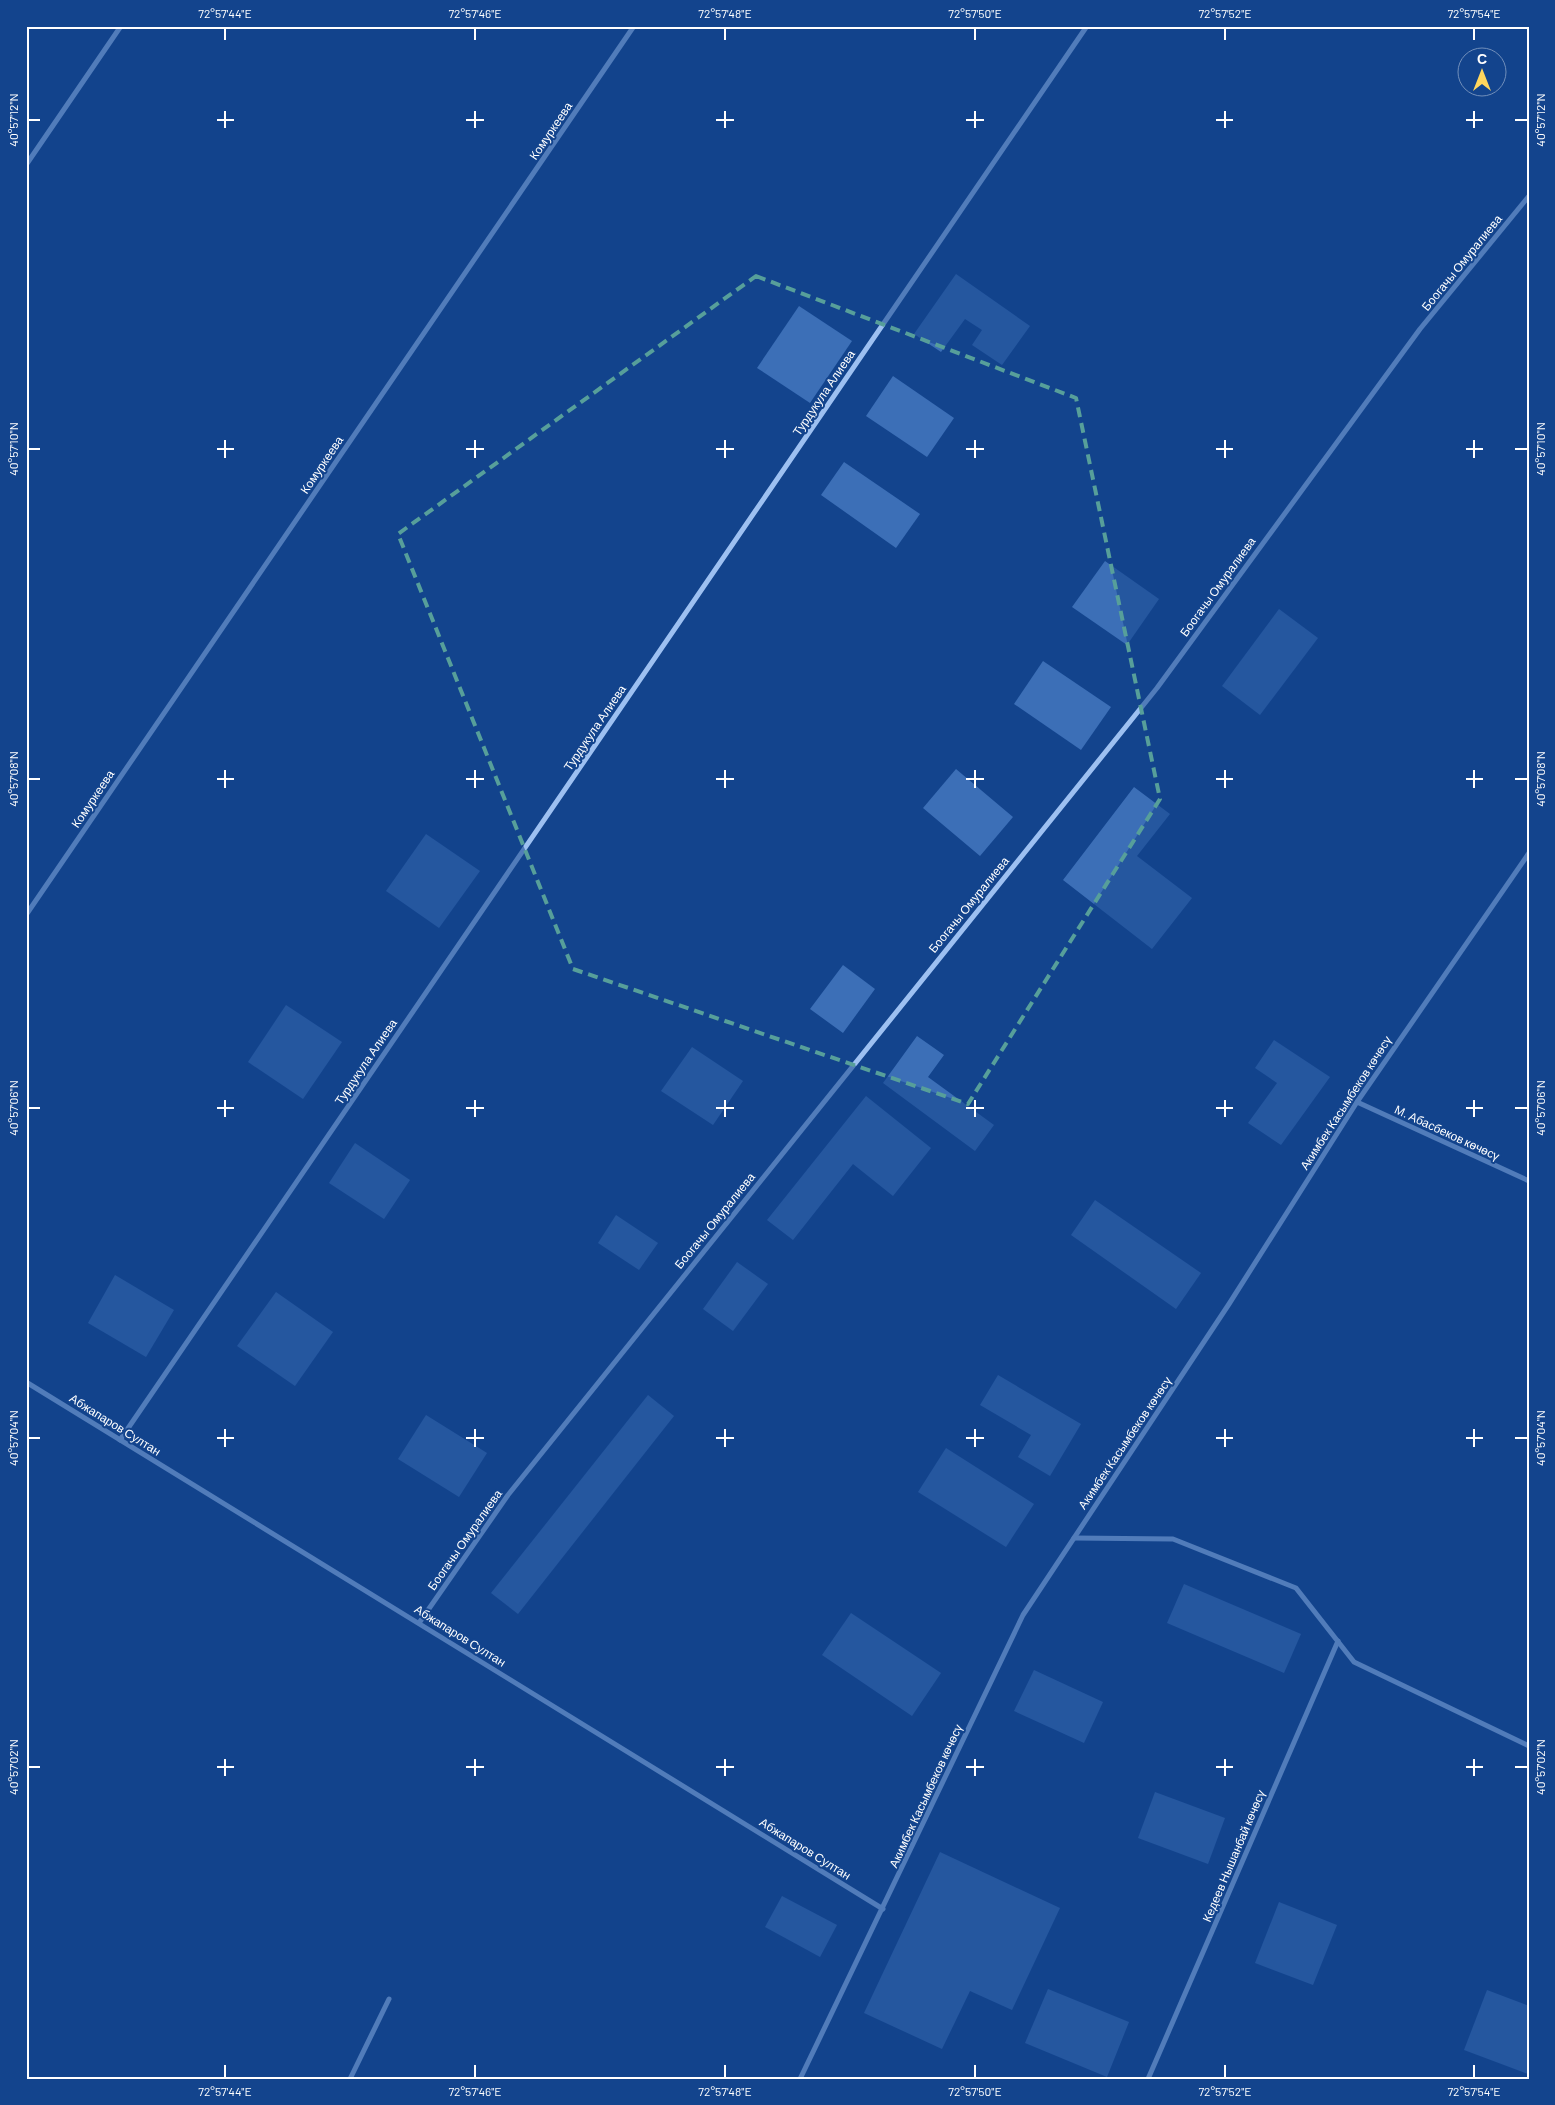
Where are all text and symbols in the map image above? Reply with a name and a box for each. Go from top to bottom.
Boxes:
text: 72°57'44"E [198,6,252,20]
text: 72°57'46"E [448,6,502,20]
text: 72°57'48"E [698,6,752,20]
text: 72°57'50"E [948,6,1002,20]
text: 72°57'52"E [1198,6,1252,20]
text: 72°57'54"E [1447,6,1501,20]
north arrow [1458,48,1508,98]
text: С [1477,50,1487,67]
text: 40°57'12"N [6,93,20,147]
text: 40°57'12"N [1533,93,1547,147]
street label: Комуркеева [526,99,576,162]
street label: Боогачы Омуралиева [1418,211,1505,314]
street label: Турдукула Алиева [789,347,858,439]
text: 40°57'10"N [6,422,20,476]
text: 40°57'10"N [1533,422,1547,476]
street label: Комуркеева [297,433,347,496]
street label: Боогачы Омуралиева [1176,534,1259,639]
street label: Турдукула Алиева [560,682,629,774]
text: 40°57'08"N [6,751,20,807]
text: 40°57'08"N [1533,751,1547,807]
street label: Комуркеева [68,767,118,830]
street label: Боогачы Омуралиева [925,853,1012,956]
street label: Турдукула Алиева [331,1016,400,1108]
street label: Акимбек Касымбеков көчөсү [1297,1033,1395,1172]
text: 40°57'06"N [6,1080,20,1136]
text: 40°57'06"N [1533,1080,1547,1136]
street label: М. Абасбеков көчөсү [1392,1102,1502,1163]
street label: Боогачы Омуралиева [671,1169,758,1272]
street label: Акимбек Касымбеков көчөсү [1075,1374,1175,1512]
street label: Абжапаров Султан [67,1390,164,1459]
text: 40°57'04"N [6,1410,20,1466]
text: 40°57'04"N [1533,1410,1547,1466]
street label: Боогачы Омуралиева [424,1486,505,1593]
street label: Абжапаров Султан [412,1601,509,1670]
street label: Акимбек Касымбеков көчөсү [886,1722,965,1870]
text: 40°57'02"N [6,1739,20,1795]
text: 40°57'02"N [1533,1739,1547,1795]
street label: Кедеев Нышанбай көчөсү [1199,1788,1268,1924]
street label: Абжапаров Султан [757,1814,854,1883]
text: 72°57'44"E [198,2084,252,2098]
text: 72°57'46"E [448,2084,502,2098]
text: 72°57'48"E [698,2084,752,2098]
text: 72°57'50"E [948,2084,1002,2098]
text: 72°57'52"E [1198,2084,1252,2098]
text: 72°57'54"E [1447,2084,1501,2098]

